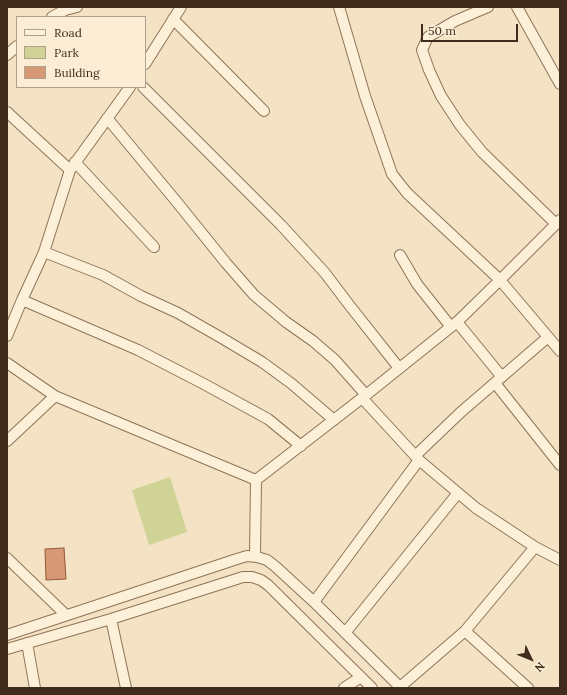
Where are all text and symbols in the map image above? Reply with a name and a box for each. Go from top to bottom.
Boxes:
legend [16,16,146,88]
scale bar [423,16,520,42]
text: 50 m [428,23,456,38]
text: Road [54,25,82,40]
text: Park [54,45,79,60]
text: Building [54,65,100,80]
north arrow [511,639,551,679]
text: N [532,659,548,675]

